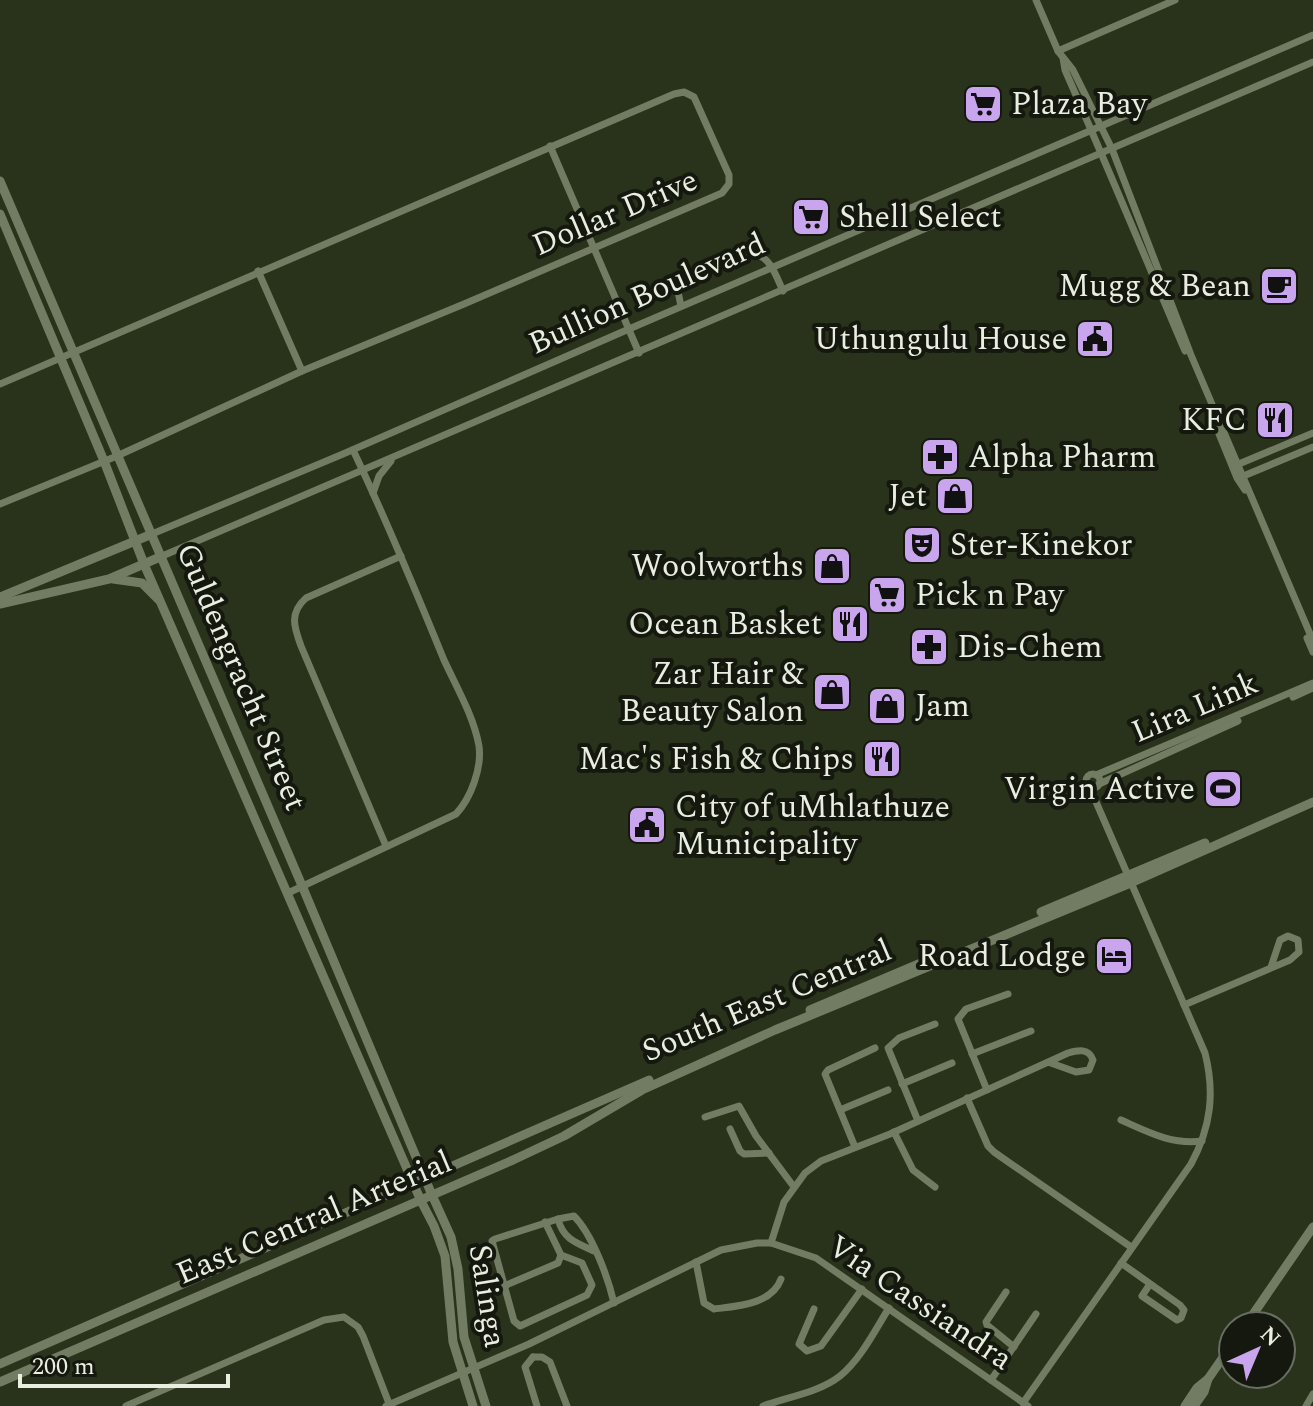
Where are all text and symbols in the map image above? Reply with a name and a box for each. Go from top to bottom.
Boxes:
place label: Plaza Bay [1011,80,1149,129]
supermarket icon: Plaza Bay [962,83,1004,125]
street label: Dollar Drive [525,156,705,270]
place label: Shell Select [839,193,1002,242]
supermarket icon: Shell Select [790,196,832,238]
street label: Bullion Boulevard [521,220,773,368]
place label: Mugg & Bean [1059,262,1251,311]
cafe icon: Mugg & Bean [1258,265,1300,307]
place label: Uthungulu House [814,315,1067,364]
public building icon: Uthungulu House [1074,318,1116,360]
place label: KFC [1181,396,1247,445]
restaurant icon: KFC [1254,399,1296,441]
place label: Alpha Pharm [968,433,1156,482]
pharmacy icon: Alpha Pharm [919,436,961,478]
place label: Jet [888,472,927,521]
shop icon: Jet [934,475,976,517]
place label: Ster-Kinekor [950,521,1133,570]
theatre icon: Ster-Kinekor [901,524,943,566]
street label: Guldengracht Street [162,535,320,819]
place label: Woolworths [631,542,804,591]
shop icon: Woolworths [811,545,853,587]
place label: Pick n Pay [915,571,1066,620]
supermarket icon: Pick n Pay [866,574,908,616]
place label: Ocean Basket [628,600,822,649]
restaurant icon: Ocean Basket [829,603,871,645]
place label: Dis-Chem [957,623,1103,672]
pharmacy icon: Dis-Chem [908,626,950,668]
place label: Zar Hair & Beauty Salon [620,650,805,736]
street label: Lira Link [1124,659,1266,757]
shop icon: Zar Hair & Beauty Salon [811,671,853,713]
place label: Jam [915,682,970,731]
shop icon: Jam [866,685,908,727]
place label: Mac's Fish & Chips [579,735,854,784]
restaurant icon: Mac's Fish & Chips [861,738,903,780]
place label: Virgin Active [1004,765,1195,814]
sports icon: Virgin Active [1202,768,1244,810]
place label: City of uMhlathuze Municipality [675,783,950,869]
public building icon: City of uMhlathuze Municipality [626,804,668,846]
street label: South East Central [635,926,899,1076]
place label: Road Lodge [918,932,1086,981]
hotel icon: Road Lodge [1093,935,1135,977]
street label: East Central Arterial [168,1138,460,1298]
street label: Via Cassiandra [817,1223,1023,1383]
street label: Salinga [455,1241,519,1351]
north arrow [1217,1310,1297,1390]
text: N [1252,1319,1288,1355]
scale bar [20,1338,228,1388]
text: 200 m [32,1349,95,1385]

